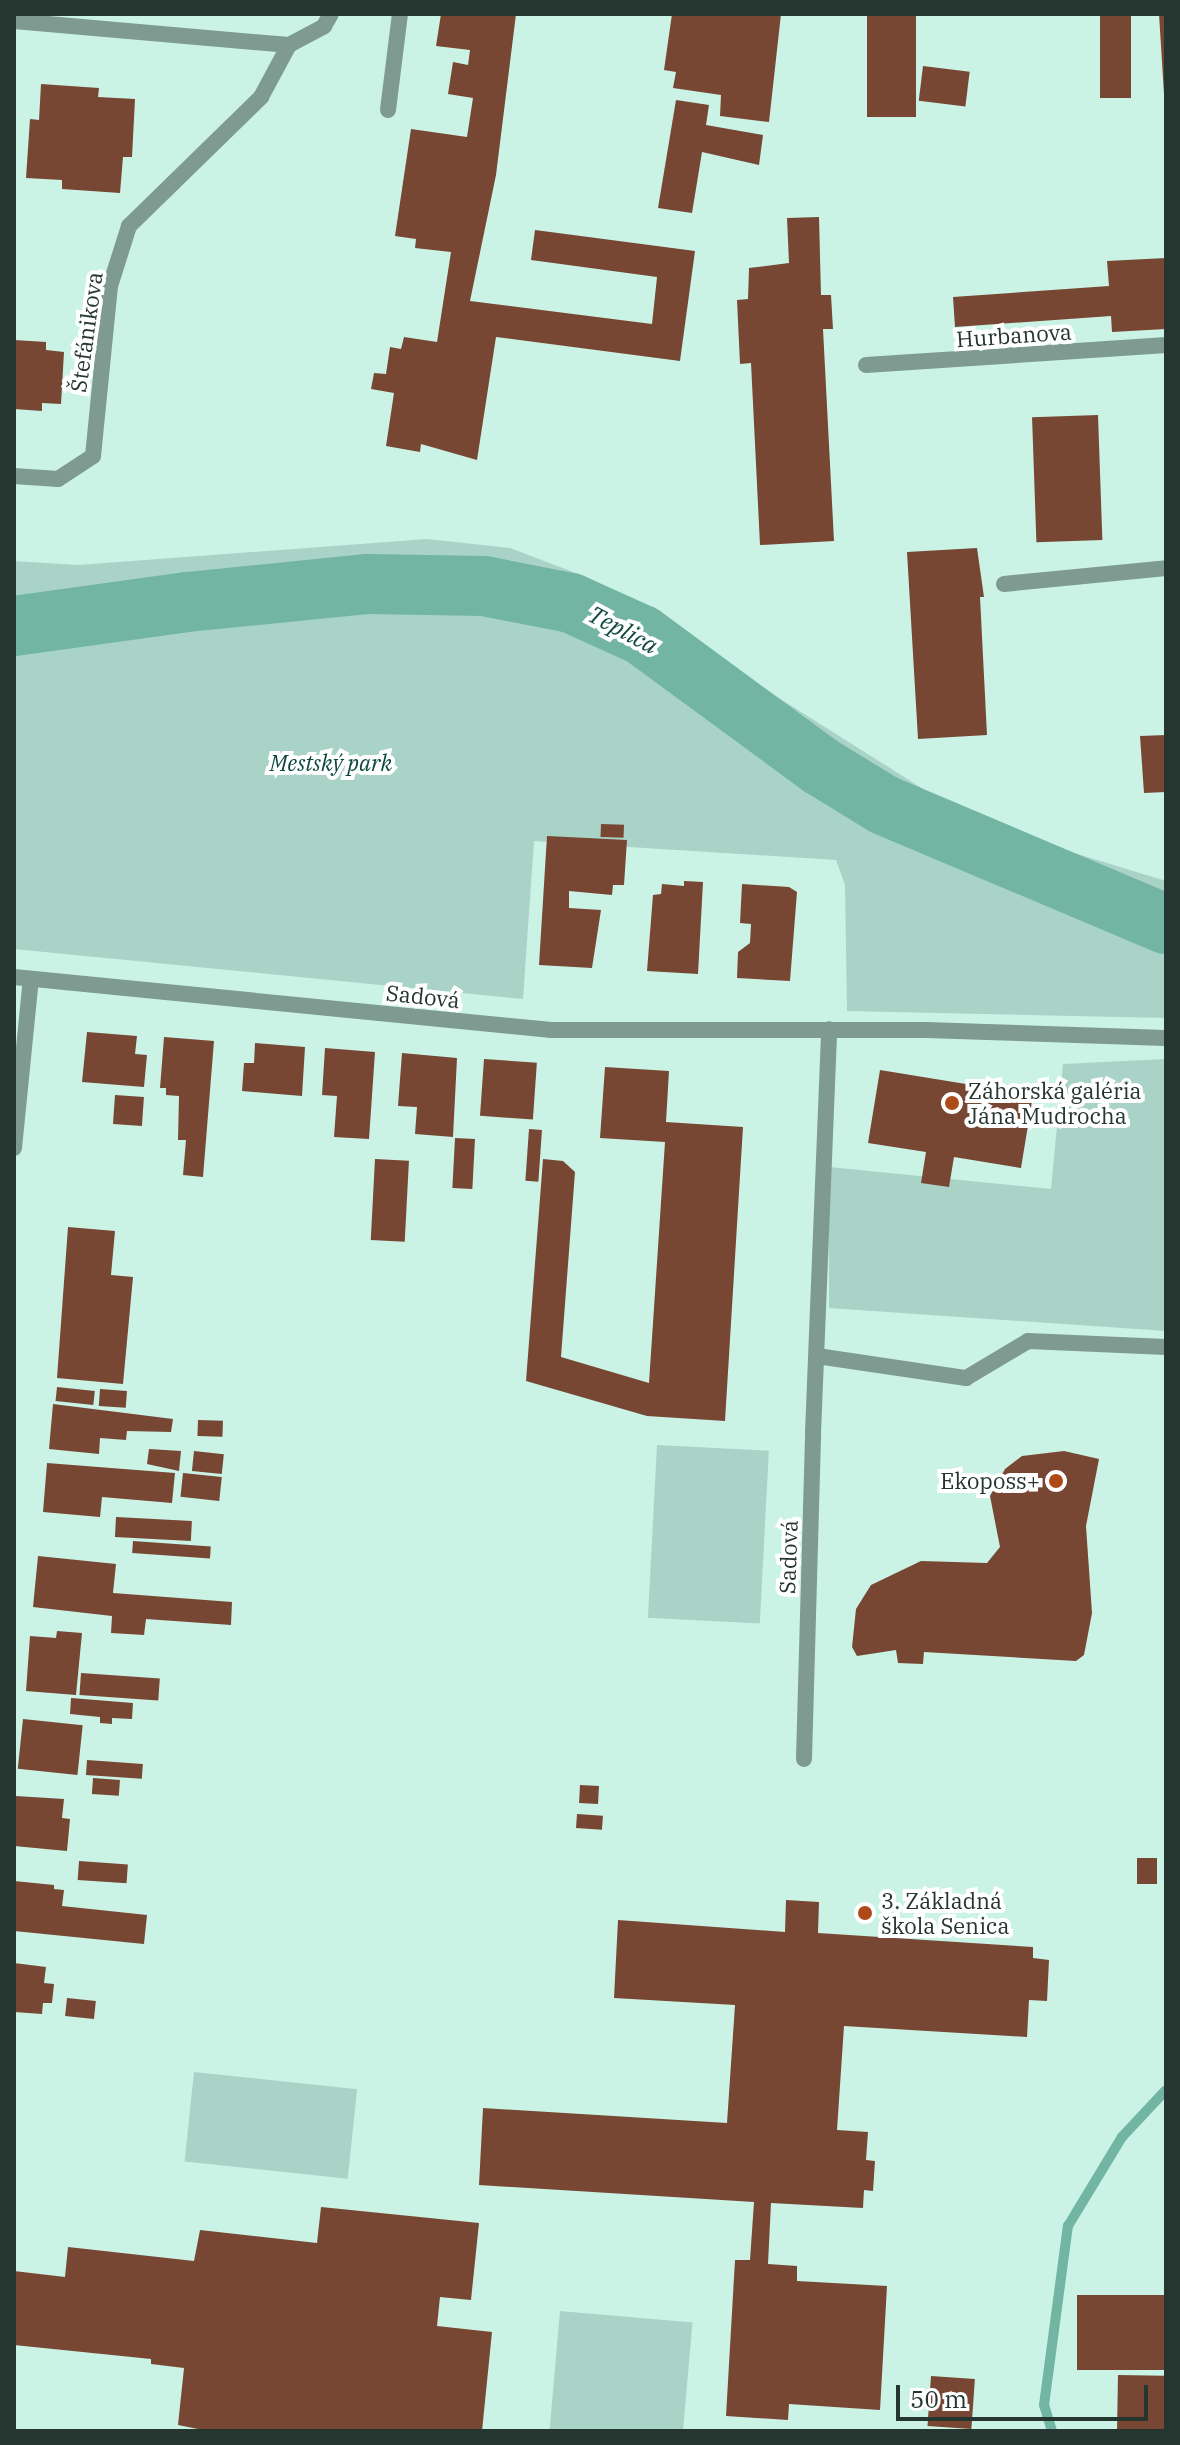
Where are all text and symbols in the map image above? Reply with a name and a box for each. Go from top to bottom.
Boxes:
street label: Štefánikova [64,270,108,394]
street label: Hurbanova [955,318,1073,352]
water label: Teplica [583,600,663,660]
park label: Mestský park [270,750,392,776]
street label: Sadová [385,979,461,1013]
place label: Záhorská galéria Jána Mudrocha [968,1077,1142,1128]
marker: Záhorská galéria Jána Mudrocha [943,1094,961,1112]
place label: Ekoposs+ [940,1468,1040,1494]
marker: Ekoposs+ [1047,1472,1065,1490]
street label: Sadová [774,1520,802,1594]
place label: 3. Základná škola Senica [881,1887,1009,1938]
marker: 3. Základná škola Senica [856,1904,874,1922]
scale bar [900,2369,1152,2419]
text: 50 m [910,2383,967,2415]

